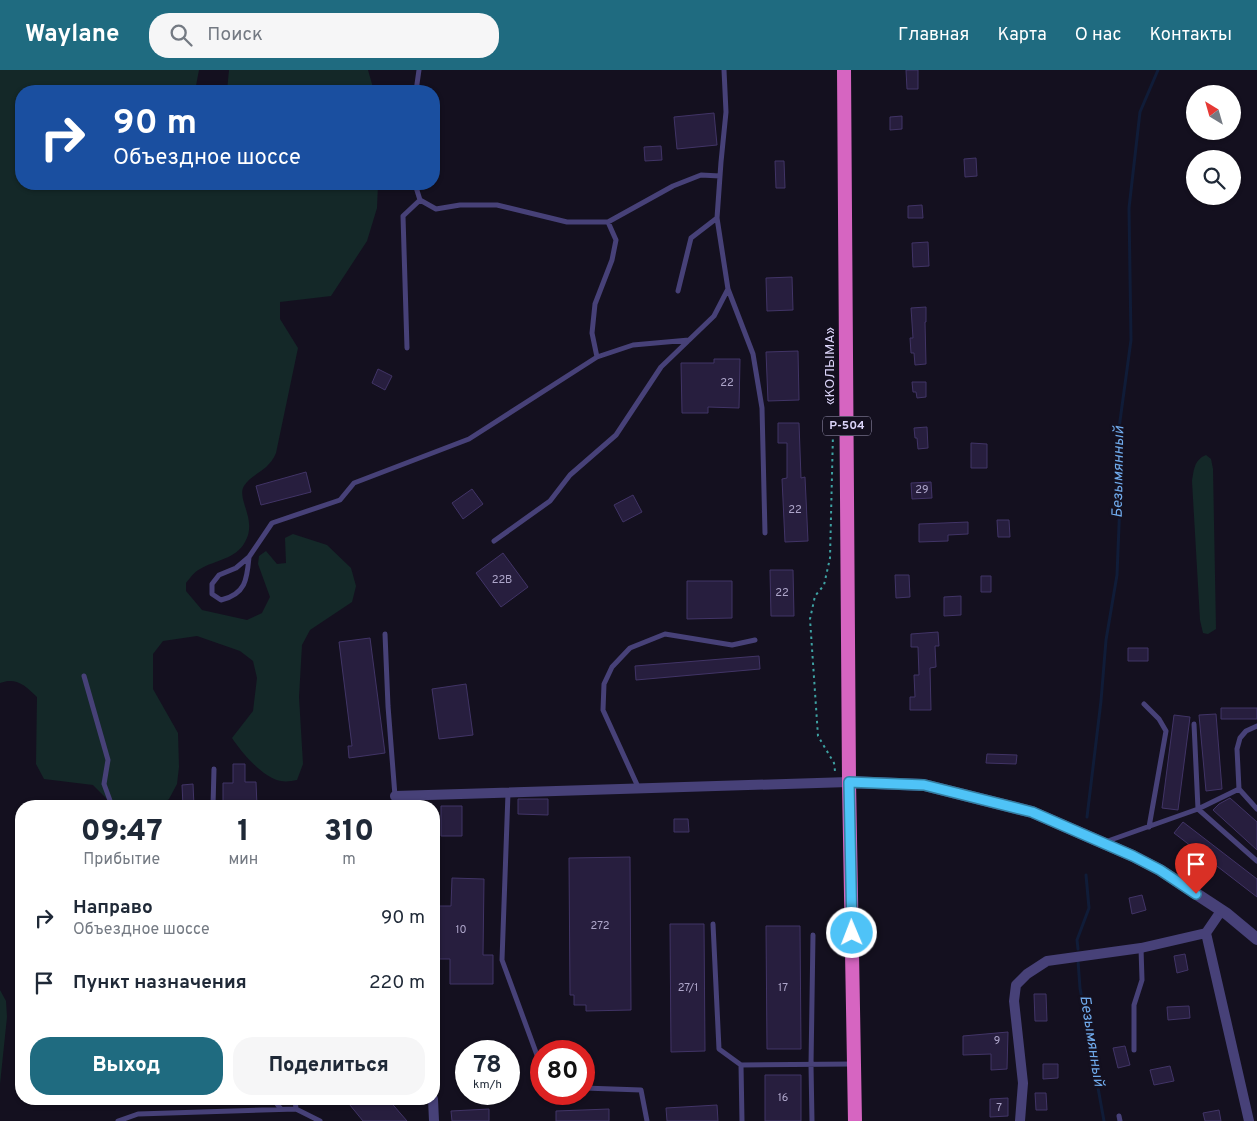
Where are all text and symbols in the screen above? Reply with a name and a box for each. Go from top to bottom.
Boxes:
search box [149,13,499,58]
text: Waylane [25,20,119,50]
icon: search [167,21,195,49]
text: Поиск [207,23,263,47]
text: Главная [898,24,969,47]
text: Карта [997,24,1047,47]
text: О нас [1075,24,1121,47]
text: Контакты [1149,24,1232,47]
north arrow [1186,85,1241,140]
map controls [1186,85,1241,205]
text: 90 m [113,102,197,146]
icon: right [30,105,95,170]
text: Объездное шоссе [113,145,301,172]
button: search [1186,150,1241,205]
street label: «КОЛЫМА» [822,327,839,405]
house number: 22 [720,376,734,390]
road number: Р-504 [823,416,871,436]
water label: Безымянный [1109,425,1129,518]
house number: 29 [915,483,929,497]
house number: 22 [788,503,802,517]
house number: 22В [492,573,512,587]
house number: 22 [775,586,789,600]
text: 09:47 [81,814,163,851]
text: 1 [237,814,250,851]
text: 310 [324,814,374,851]
pin [1175,843,1217,894]
text: Прибытие [83,850,160,870]
text: мин [228,850,258,870]
text: m [342,850,356,870]
icon: arrive [1182,850,1210,878]
text: Направо [73,896,153,920]
icon: right [30,904,58,932]
text: 90 m [381,906,425,930]
position arrow [825,906,877,958]
house number: 272 [591,919,609,933]
text: Объездное шоссе [73,920,210,940]
house number: 10 [455,923,467,937]
icon: arrive [30,969,58,997]
text: Пункт назначения [73,971,247,995]
text: 220 m [369,971,425,995]
house number: 27/1 [678,981,698,995]
house number: 17 [778,981,788,995]
water label: Безымянный [1074,994,1108,1089]
house number: 9 [994,1034,1000,1048]
button: Выход [30,1037,223,1095]
button: Поделиться [233,1037,425,1095]
speed limit sign: 80 [530,1040,595,1105]
text: 78 [473,1050,502,1082]
text: km/h [473,1077,502,1093]
house number: 16 [778,1091,788,1105]
house number: 7 [996,1101,1002,1115]

